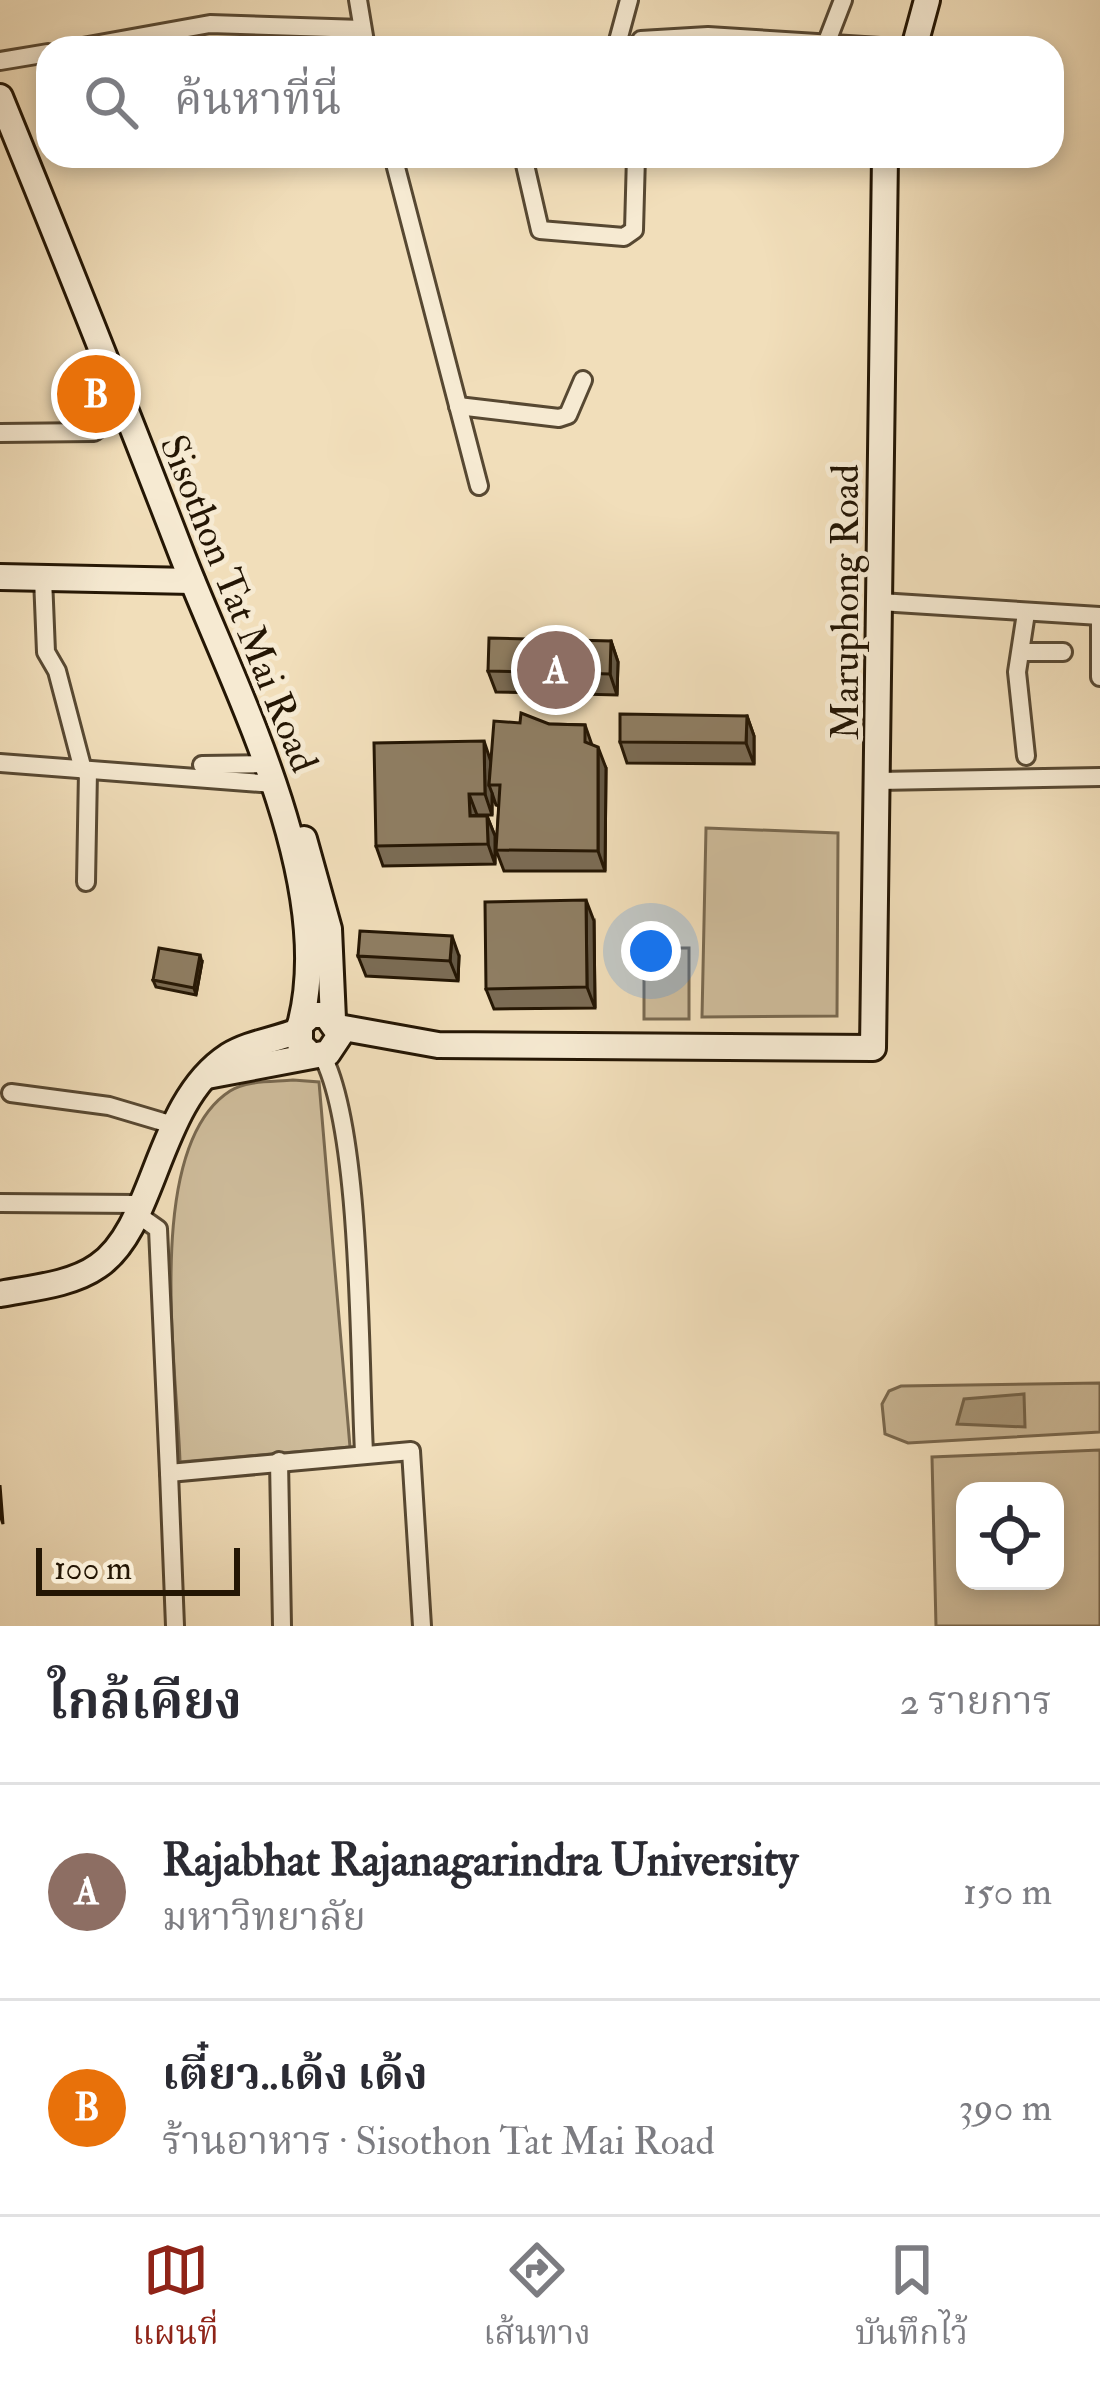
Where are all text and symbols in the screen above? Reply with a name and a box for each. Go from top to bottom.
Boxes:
search box [36,36,1064,168]
icon: search [78,69,144,135]
text: ค้นหาที่นี่ [174,72,342,128]
pin: B [57,349,135,439]
street label: Sisothon Tat Mai Road [149,428,329,779]
street label: Maruphong Road [821,464,870,740]
pin: A [517,625,595,715]
your location [621,921,681,981]
map controls [956,1482,1064,1590]
button: locate [956,1482,1064,1590]
scale bar [36,1542,240,1595]
text: 100 m [54,1548,132,1589]
text: ใกล้เคียง [48,1670,242,1734]
text: 2 รายการ [900,1677,1052,1726]
text: Rajabhat Rajanagarindra University [162,1833,798,1889]
text: A [75,1867,99,1916]
text: 150 m [963,1867,1052,1916]
text: มหาวิทยาลัย [162,1893,366,1942]
text: เตี๋ยว..เด้ง เด้ง [162,2047,428,2103]
text: B [74,2083,100,2132]
text: 390 m [959,2083,1052,2132]
text: ร้านอาหาร · Sisothon Tat Mai Road [162,2117,715,2166]
tab: แผนที่ [132,2237,219,2362]
tab: เส้นทาง [483,2237,591,2362]
tab: บันทึกไว้ [855,2237,968,2362]

